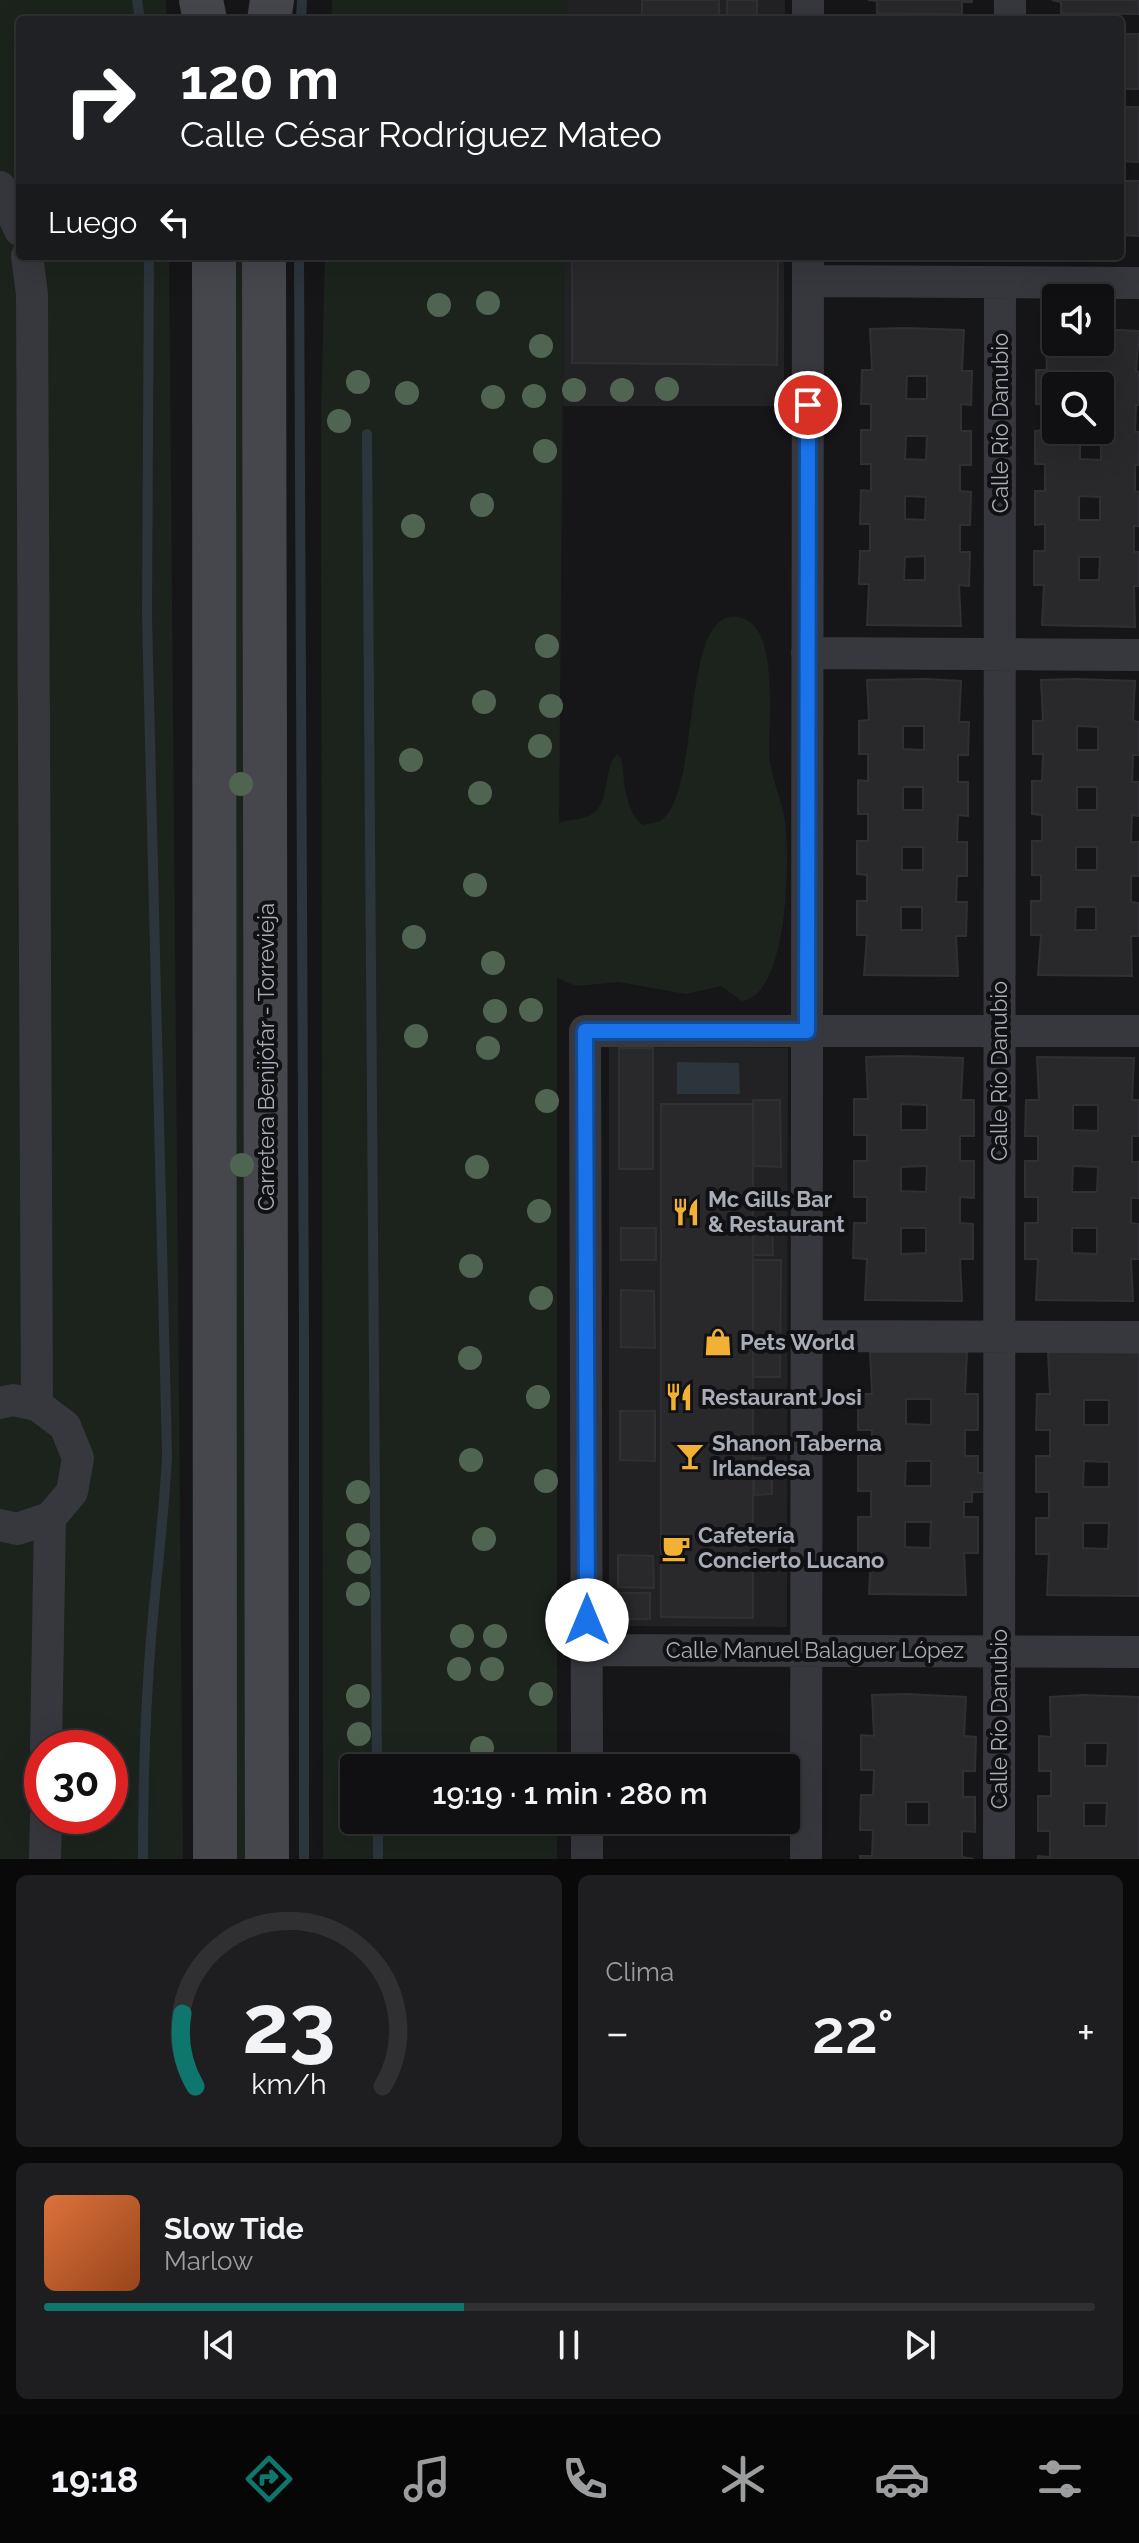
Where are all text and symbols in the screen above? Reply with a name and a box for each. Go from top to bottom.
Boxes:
text: 120 m [180,46,339,112]
icon: right [48,48,152,152]
text: Calle César Rodríguez Mateo [180,113,662,155]
icon: left [153,200,197,244]
text: Luego [48,205,137,240]
map controls [1042,284,1114,444]
button: sound [1042,284,1114,356]
street label: Calle Río Danubio [987,333,1013,513]
pin [774,371,842,439]
button: search [1042,372,1114,444]
icon: arrive [786,383,830,427]
street label: Carretera Benijófar - Torrevieja [253,903,279,1211]
street label: Calle Río Danubio [986,981,1012,1161]
place label: Mc Gills Bar & Restaurant [708,1186,845,1237]
restaurant icon: Mc Gills Bar & Restaurant [671,1197,701,1227]
shop icon: Pets World [703,1327,733,1357]
place label: Pets World [740,1329,855,1355]
restaurant icon: Restaurant Josi [664,1382,694,1412]
place label: Restaurant Josi [701,1384,862,1410]
place label: Shanon Taberna Irlandesa [712,1430,882,1481]
bar icon: Shanon Taberna Irlandesa [675,1441,705,1471]
place label: Cafetería Concierto Lucano [698,1522,884,1573]
cafe icon: Cafetería Concierto Lucano [661,1533,691,1563]
position arrow [545,1578,629,1662]
street label: Calle Río Danubio [986,1629,1012,1809]
street label: Calle Manuel Balaguer López [666,1637,964,1663]
speed limit sign: 30 [24,1730,128,1834]
text: 19:19 · 1 min · 280 m [432,1776,708,1811]
text: Clima [606,1957,674,1987]
text: 23 [242,1975,335,2072]
text: 22° [812,1997,894,2067]
text: − [606,2007,629,2058]
text: + [1077,2007,1095,2058]
text: km/h [251,2067,326,2101]
text: Slow Tide [164,2211,304,2246]
text: Marlow [164,2246,253,2276]
icon: previous [197,2323,241,2367]
icon: pause [547,2323,591,2367]
icon: next [898,2323,942,2367]
icon: directions [241,2451,297,2507]
icon: music [399,2451,455,2507]
icon: phone [557,2451,613,2507]
icon: climate [715,2451,771,2507]
icon: car [874,2451,930,2507]
icon: filters [1032,2451,1088,2507]
text: 19:18 [51,2458,139,2500]

